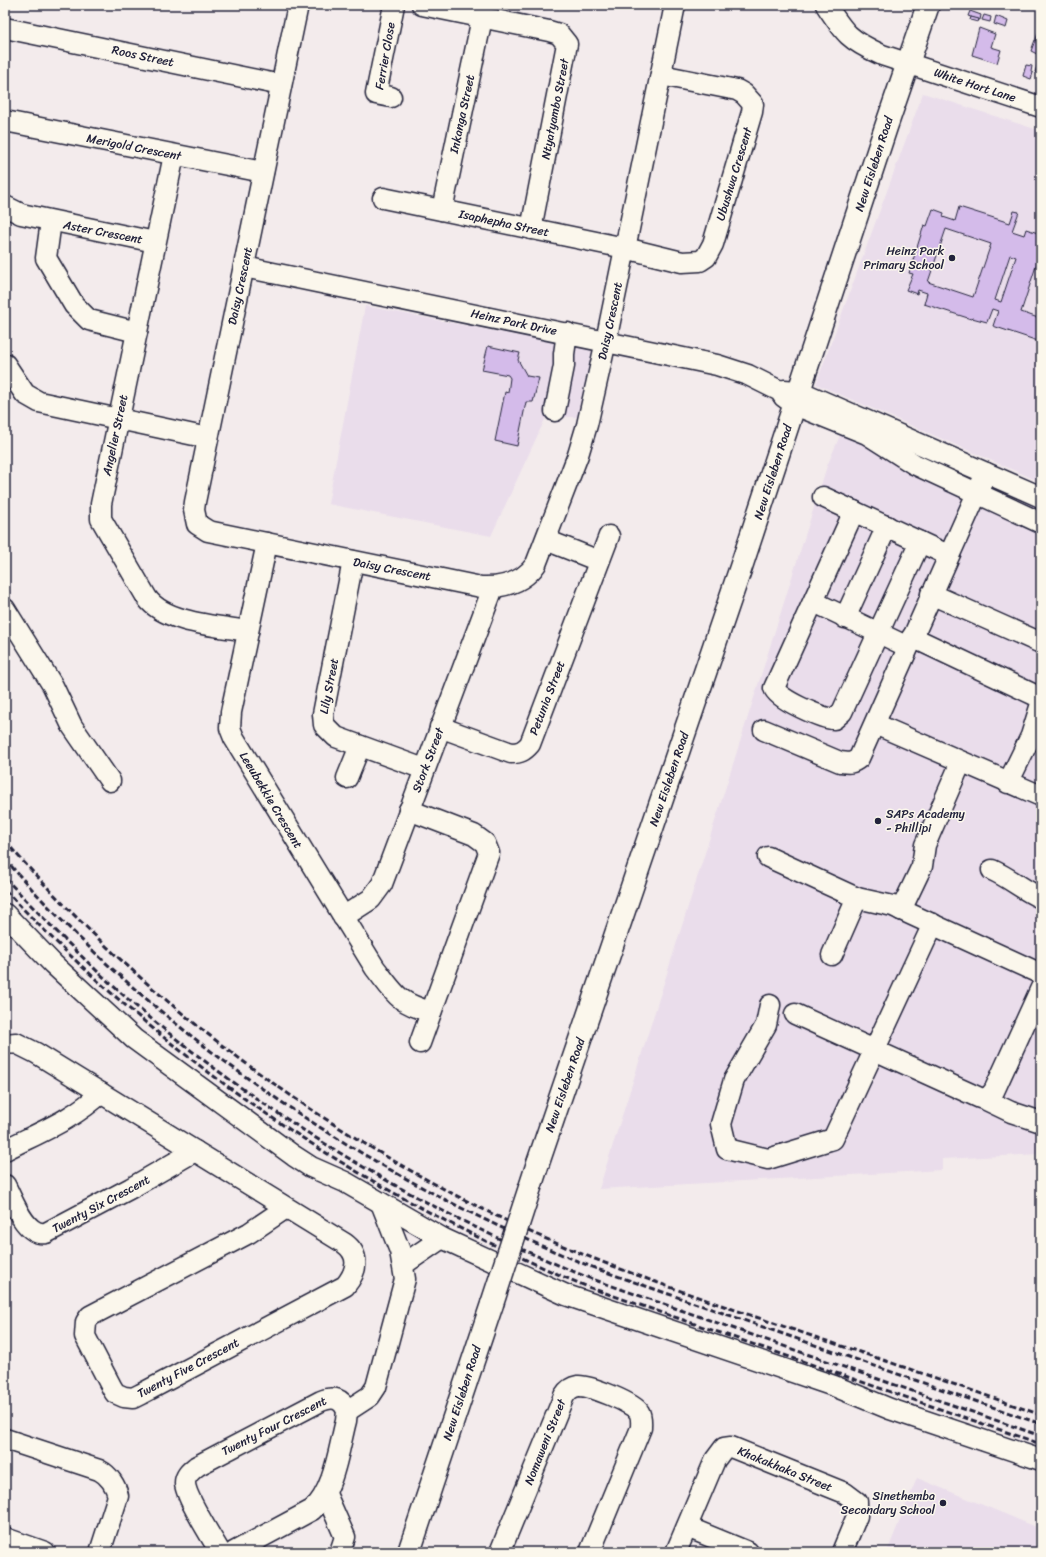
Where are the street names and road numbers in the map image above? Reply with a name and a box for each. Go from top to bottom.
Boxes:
street label: Ferrier Close [368,20,402,92]
street label: Roos Street [110,39,176,73]
street label: Ntyatyambo Street [534,55,576,161]
street label: White Hart Lane [931,61,1019,109]
street label: Inkanga Street [443,72,481,157]
street label: New Eisleben Road [848,113,900,214]
street label: Ubushwa Crescent [709,123,759,223]
street label: Merigold Crescent [85,127,184,167]
street label: Isaphepha Street [456,202,551,243]
street label: Aster Crescent [60,213,145,250]
street label: Daisy Crescent [221,245,259,327]
street label: Daisy Crescent [591,280,629,362]
street label: Heinz Park Drive [469,302,559,342]
street label: Angelier Street [95,392,134,479]
street label: New Eisleben Road [747,421,799,522]
street label: Daisy Crescent [351,551,433,587]
street label: Lily Street [313,656,345,716]
street label: Petunia Street [523,657,571,739]
street label: Stork Street [406,723,451,796]
street label: New Eisleben Road [643,728,696,829]
street label: Leeubekkie Crescent [233,747,309,853]
street label: New Eisleben Road [539,1034,592,1135]
street label: Twenty Six Crescent [48,1169,154,1239]
street label: Twenty Five Crescent [133,1332,243,1404]
street label: New Eisleben Road [436,1342,488,1443]
street label: Twenty Four Crescent [217,1390,331,1462]
street label: Nomaweni Street [518,1395,573,1488]
street label: Khakakhaka Street [734,1440,836,1498]

